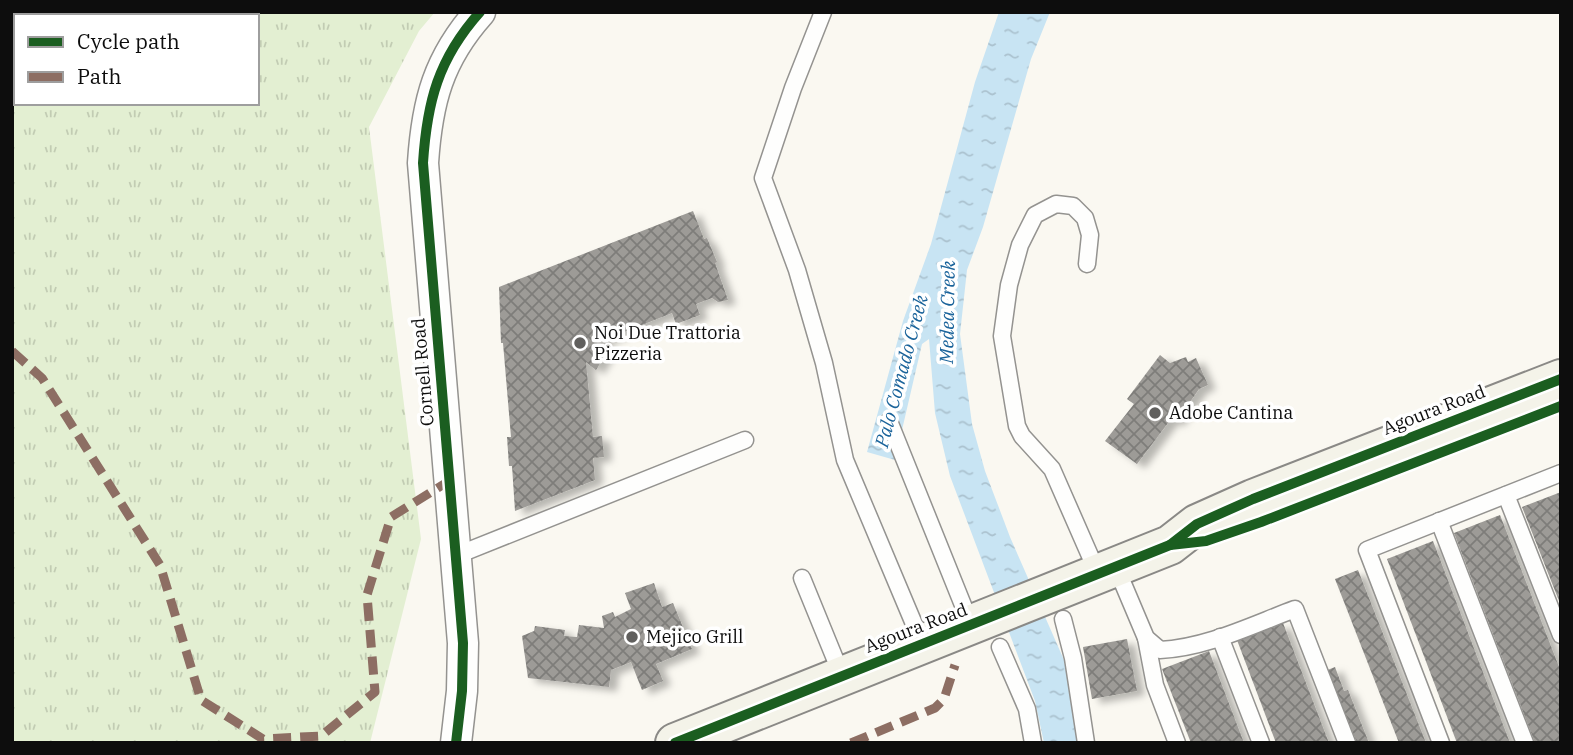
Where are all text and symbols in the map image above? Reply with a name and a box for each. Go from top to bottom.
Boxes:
legend [14,14,259,105]
text: Cycle path [77,27,180,55]
text: Path [77,62,122,90]
water label: Medea Creek [934,259,960,365]
water label: Palo Comado Creek [869,291,933,451]
street label: Cornell Road [406,317,439,427]
place label: Noi Due Trattoria Pizzeria [594,321,741,365]
marker: Noi Due Trattoria Pizzeria [572,335,588,351]
street label: Agoura Road [1379,379,1489,440]
place label: Adobe Cantina [1169,401,1293,424]
marker: Adobe Cantina [1147,405,1163,421]
street label: Agoura Road [861,597,971,658]
place label: Mejico Grill [646,625,743,648]
marker: Mejico Grill [624,629,640,645]

